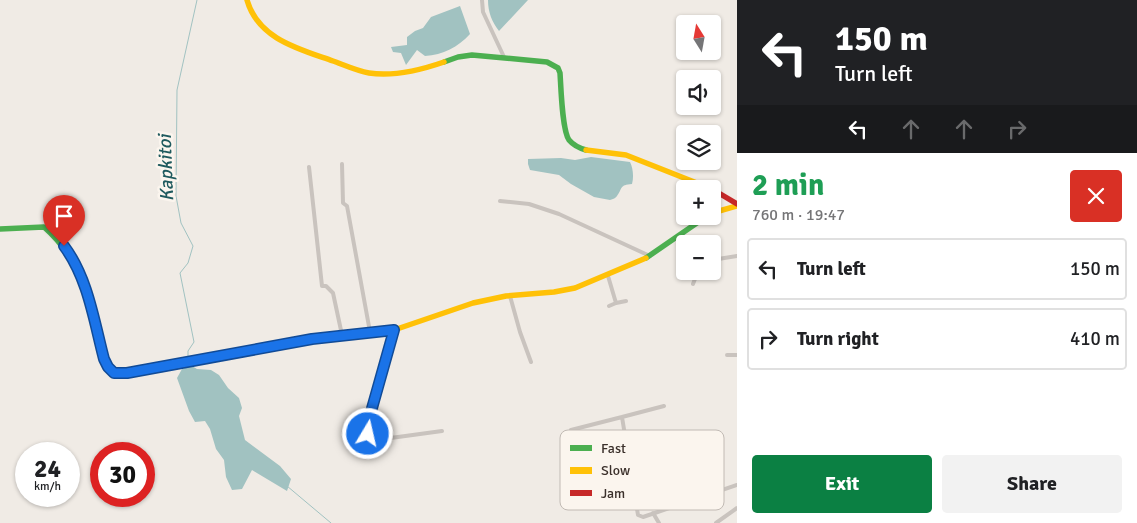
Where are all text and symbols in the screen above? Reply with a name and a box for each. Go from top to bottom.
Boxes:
north arrow [676,15,721,60]
map controls [676,15,721,280]
text: 150 m [835,17,928,60]
icon: left [752,20,817,85]
text: Turn left [835,60,913,87]
button: sound [676,70,721,115]
icon: left [844,115,872,143]
icon: ahead [897,115,925,143]
icon: ahead [950,115,978,143]
icon: right [1003,115,1031,143]
button: layers [676,125,721,170]
water label: Kapkitoi [153,132,179,202]
text: 2 min [752,167,824,204]
button: close [1070,170,1122,222]
button: + [676,180,721,225]
pin [43,195,85,246]
icon: arrive [50,202,78,230]
text: 760 m · 19:47 [752,205,845,225]
button: − [676,235,721,280]
icon: left [754,255,782,283]
text: Turn left [797,257,866,281]
text: 150 m [1070,257,1120,281]
icon: right [754,325,782,353]
text: Turn right [797,327,879,351]
text: 410 m [1070,327,1120,351]
position arrow [341,407,393,459]
legend [560,430,724,510]
text: Fast [601,440,626,457]
speed limit sign: 30 [90,442,155,507]
text: 24 [34,453,61,484]
button: Exit [752,455,932,513]
button: Share [942,455,1122,513]
text: Slow [601,462,630,479]
text: km/h [34,479,61,494]
text: Jam [601,485,625,502]

